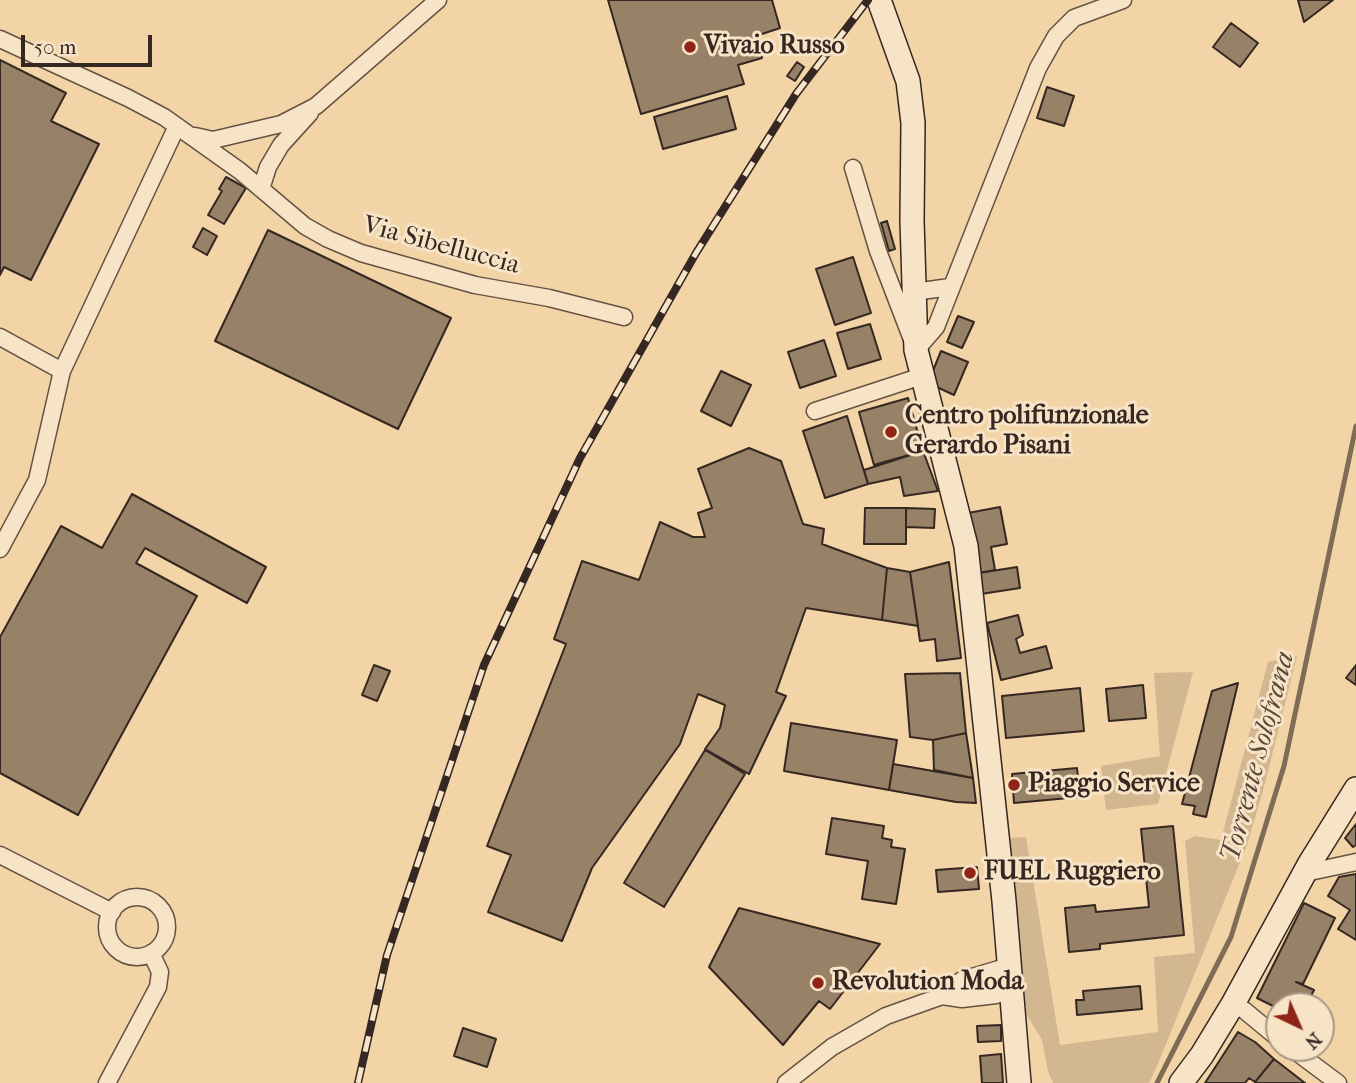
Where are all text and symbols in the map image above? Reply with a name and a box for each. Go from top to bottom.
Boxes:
scale bar [24,21,156,65]
place label: Vivaio Russo [704,31,845,63]
text: 50 m [34,35,77,59]
marker: Vivaio Russo [682,39,698,55]
street label: Via Sibelluccia [359,210,523,282]
place label: Centro polifunzionale Gerardo Pisani [905,401,1149,462]
marker: Centro polifunzionale Gerardo Pisani [883,424,899,440]
water label: Torrente Solofrana [1215,648,1303,866]
place label: Piaggio Service [1028,769,1200,801]
marker: Piaggio Service [1006,777,1022,793]
place label: FUEL Ruggiero [984,857,1161,889]
marker: FUEL Ruggiero [962,865,978,881]
place label: Revolution Moda [832,967,1023,999]
marker: Revolution Moda [810,975,826,991]
north arrow [1265,992,1335,1062]
text: N [1300,1028,1326,1054]

